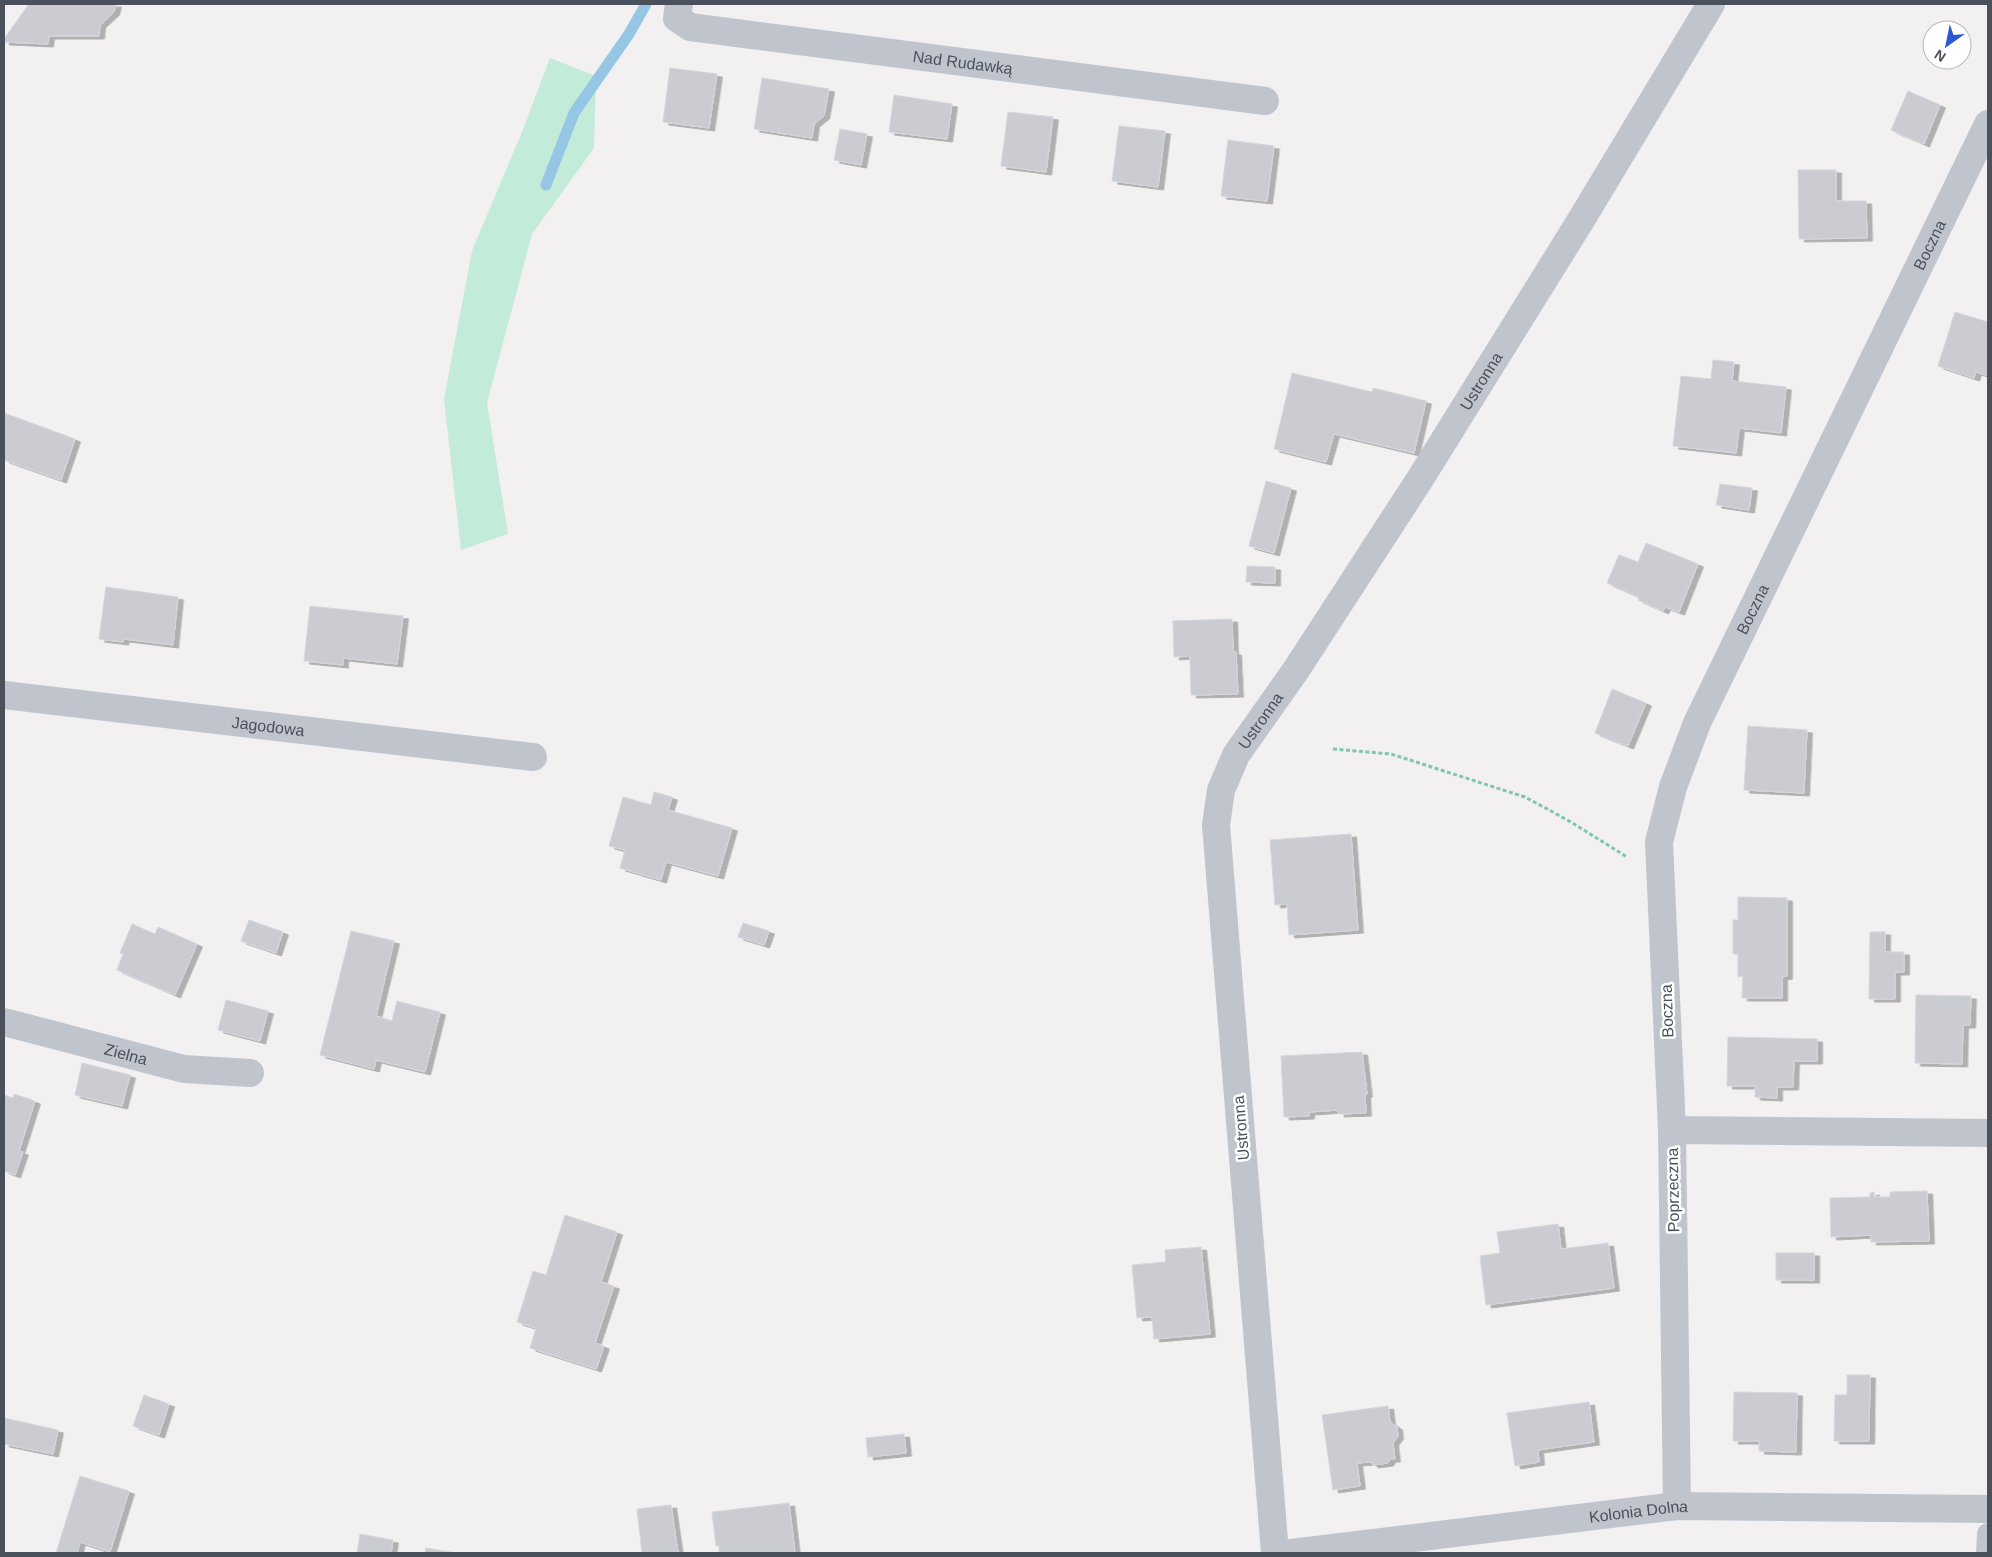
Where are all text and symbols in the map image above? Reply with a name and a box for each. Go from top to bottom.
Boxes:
north arrow [1922,20,1972,70]
text: N [1931,46,1949,65]
street label: Nad Rudawką [912,47,1014,77]
street label: Boczna [1910,217,1949,273]
street label: Ustronna [1457,349,1505,413]
street label: Boczna [1733,581,1772,637]
street label: Ustronna [1235,689,1286,752]
street label: Jagodowa [231,713,306,739]
street label: Boczna [1658,984,1676,1038]
street label: Zielna [103,1040,149,1068]
street label: Ustronna [1230,1095,1252,1161]
street label: Poprzeczna [1664,1148,1682,1232]
street label: Kolonia Dolna [1588,1497,1688,1525]

